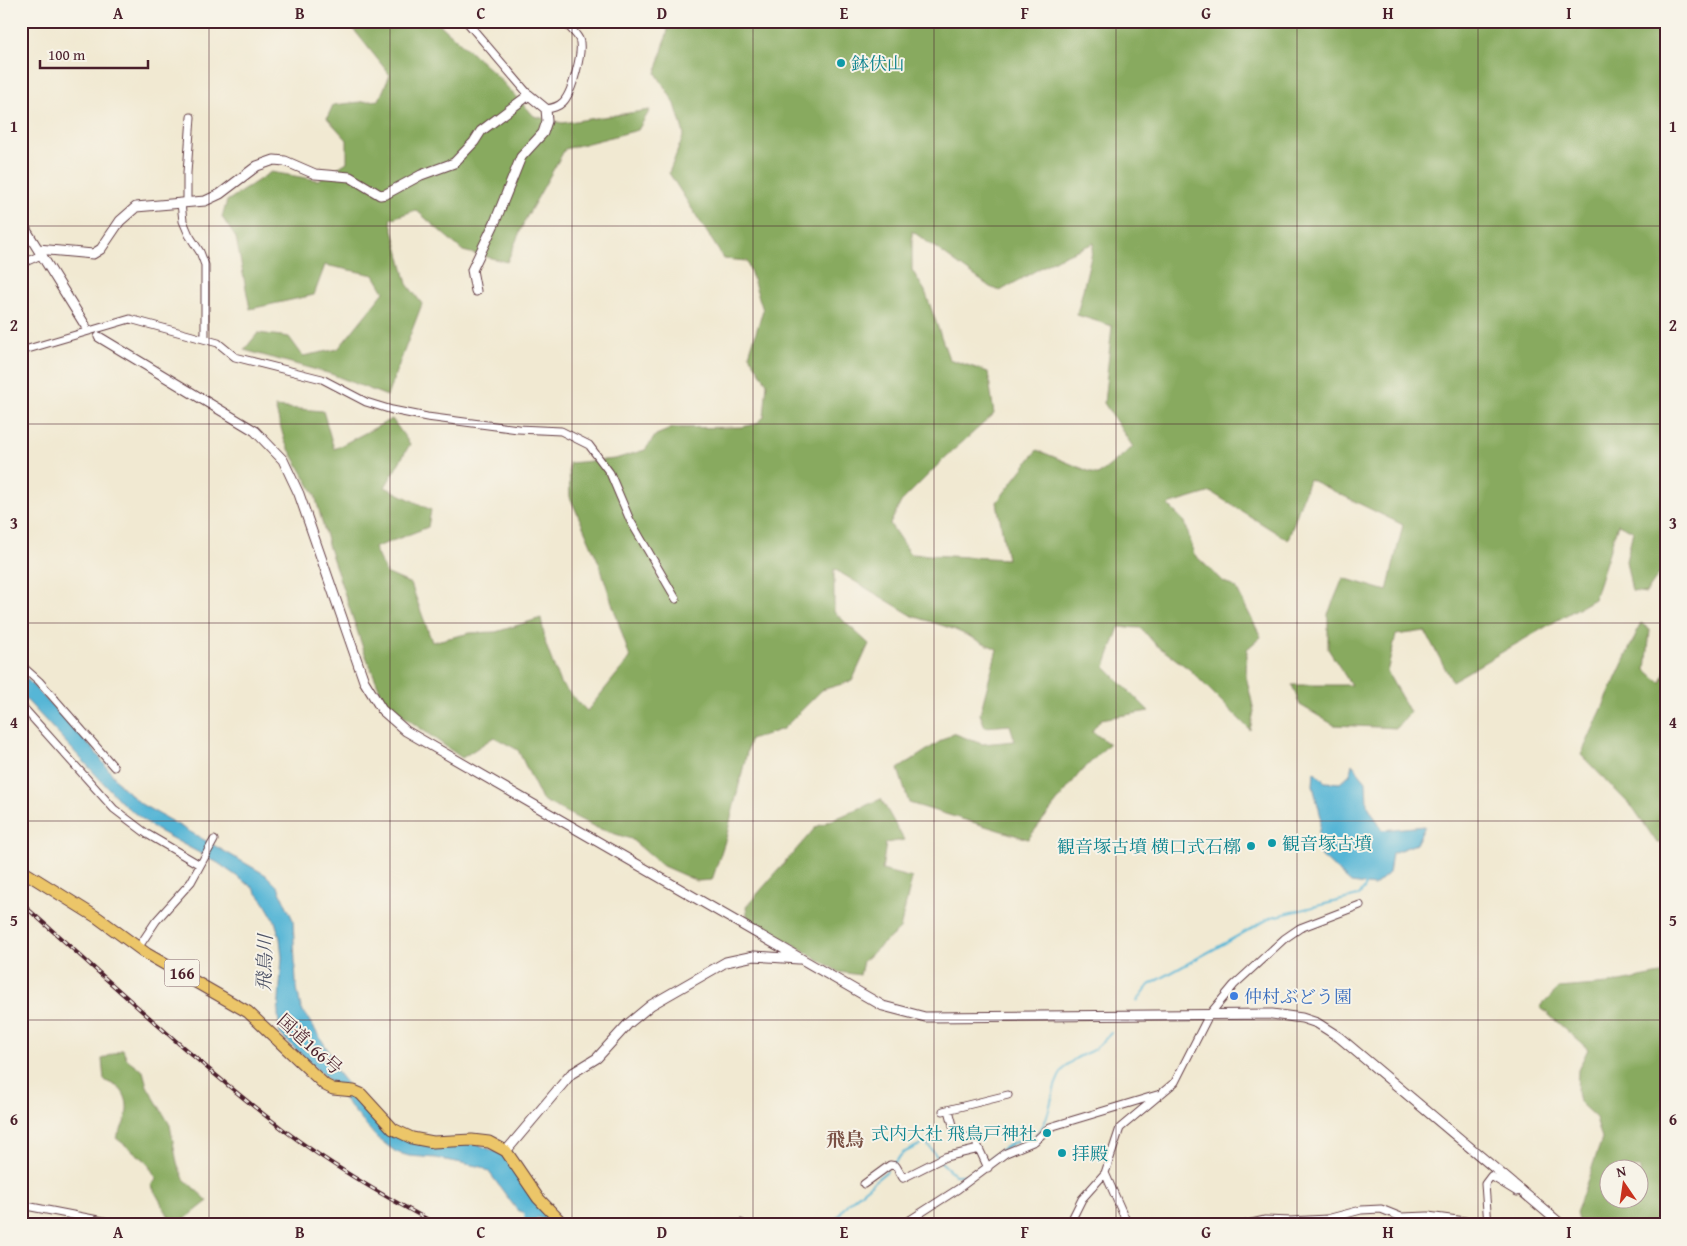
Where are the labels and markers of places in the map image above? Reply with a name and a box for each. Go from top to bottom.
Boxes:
place label: 鉢伏山 [851,50,905,77]
marker: 鉢伏山 [835,57,847,69]
place label: 観音塚古墳 [1282,830,1372,857]
place label: 観音塚古墳 横口式石槨 [1057,833,1241,860]
marker: 観音塚古墳 [1266,837,1278,849]
marker: 観音塚古墳 横口式石槨 [1245,840,1257,852]
place label: 仲村ぶどう園 [1244,983,1352,1010]
marker: 仲村ぶどう園 [1228,990,1240,1002]
place label: 式内大社 飛鳥戸神社 [871,1120,1037,1147]
marker: 式内大社 飛鳥戸神社 [1041,1127,1053,1139]
place label: 拝殿 [1072,1140,1108,1167]
marker: 拝殿 [1056,1147,1068,1159]

